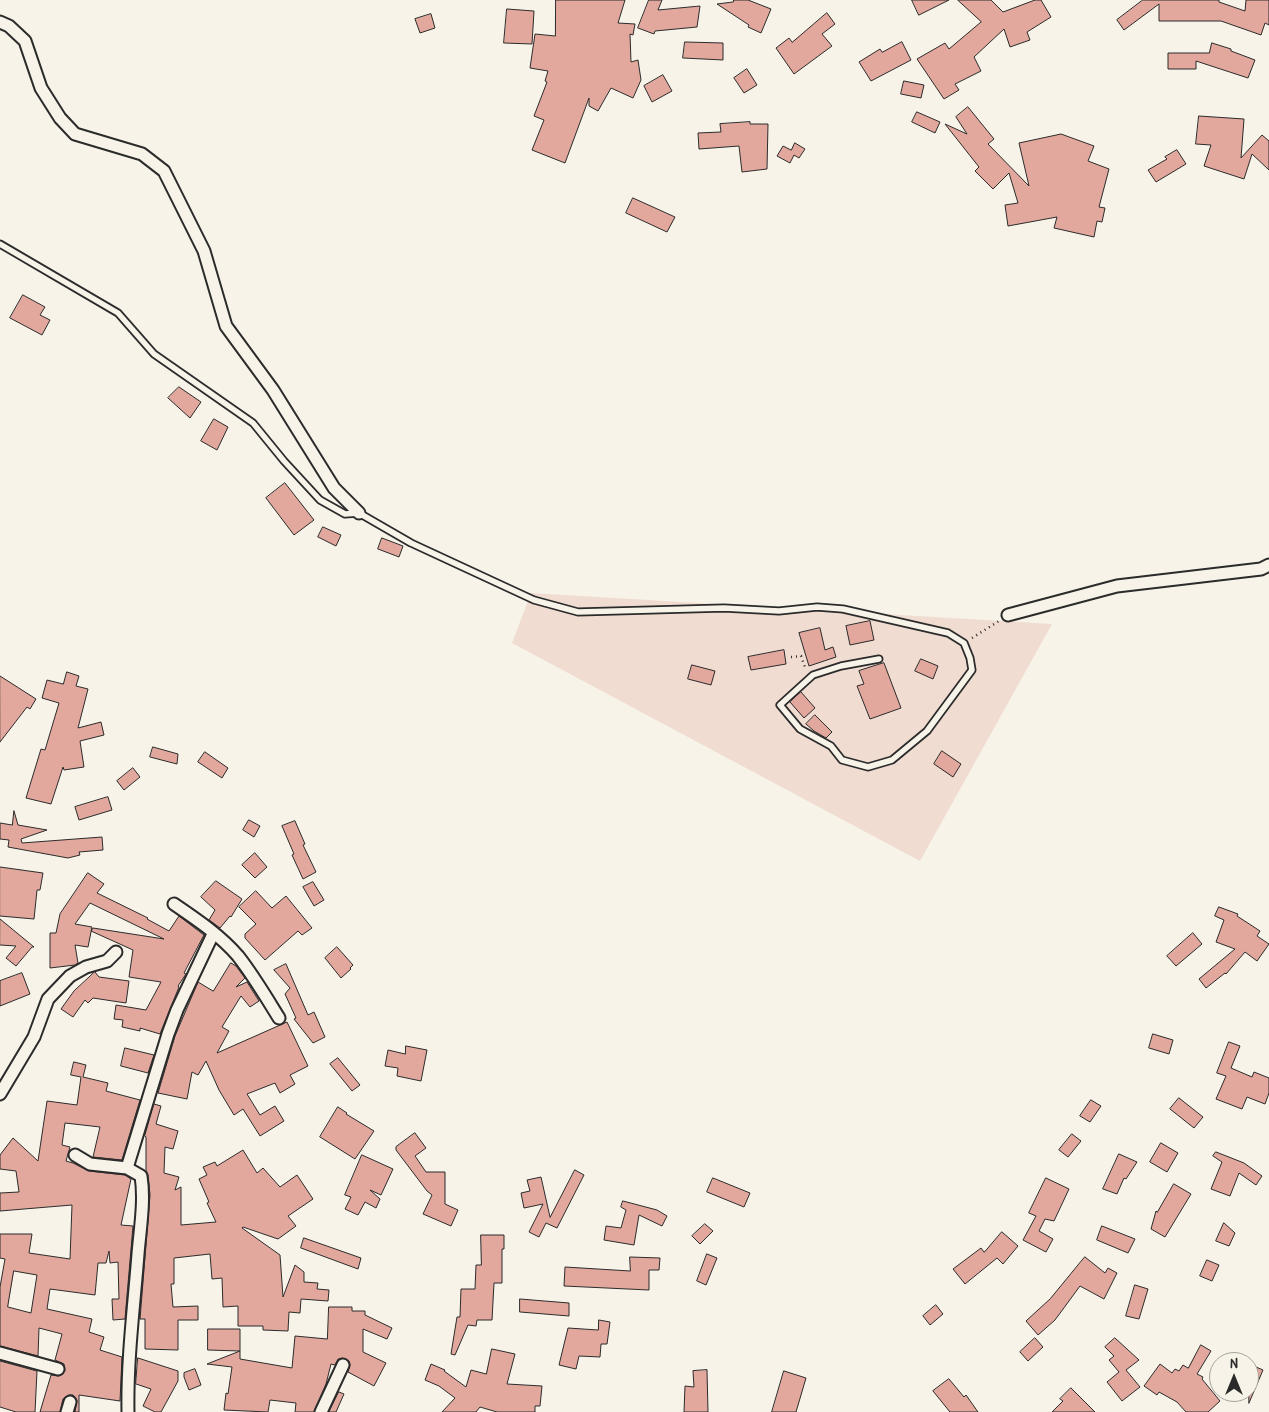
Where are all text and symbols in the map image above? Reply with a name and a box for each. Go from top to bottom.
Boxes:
north arrow [1209,1352,1259,1402]
text: N [1230,1353,1238,1372]

